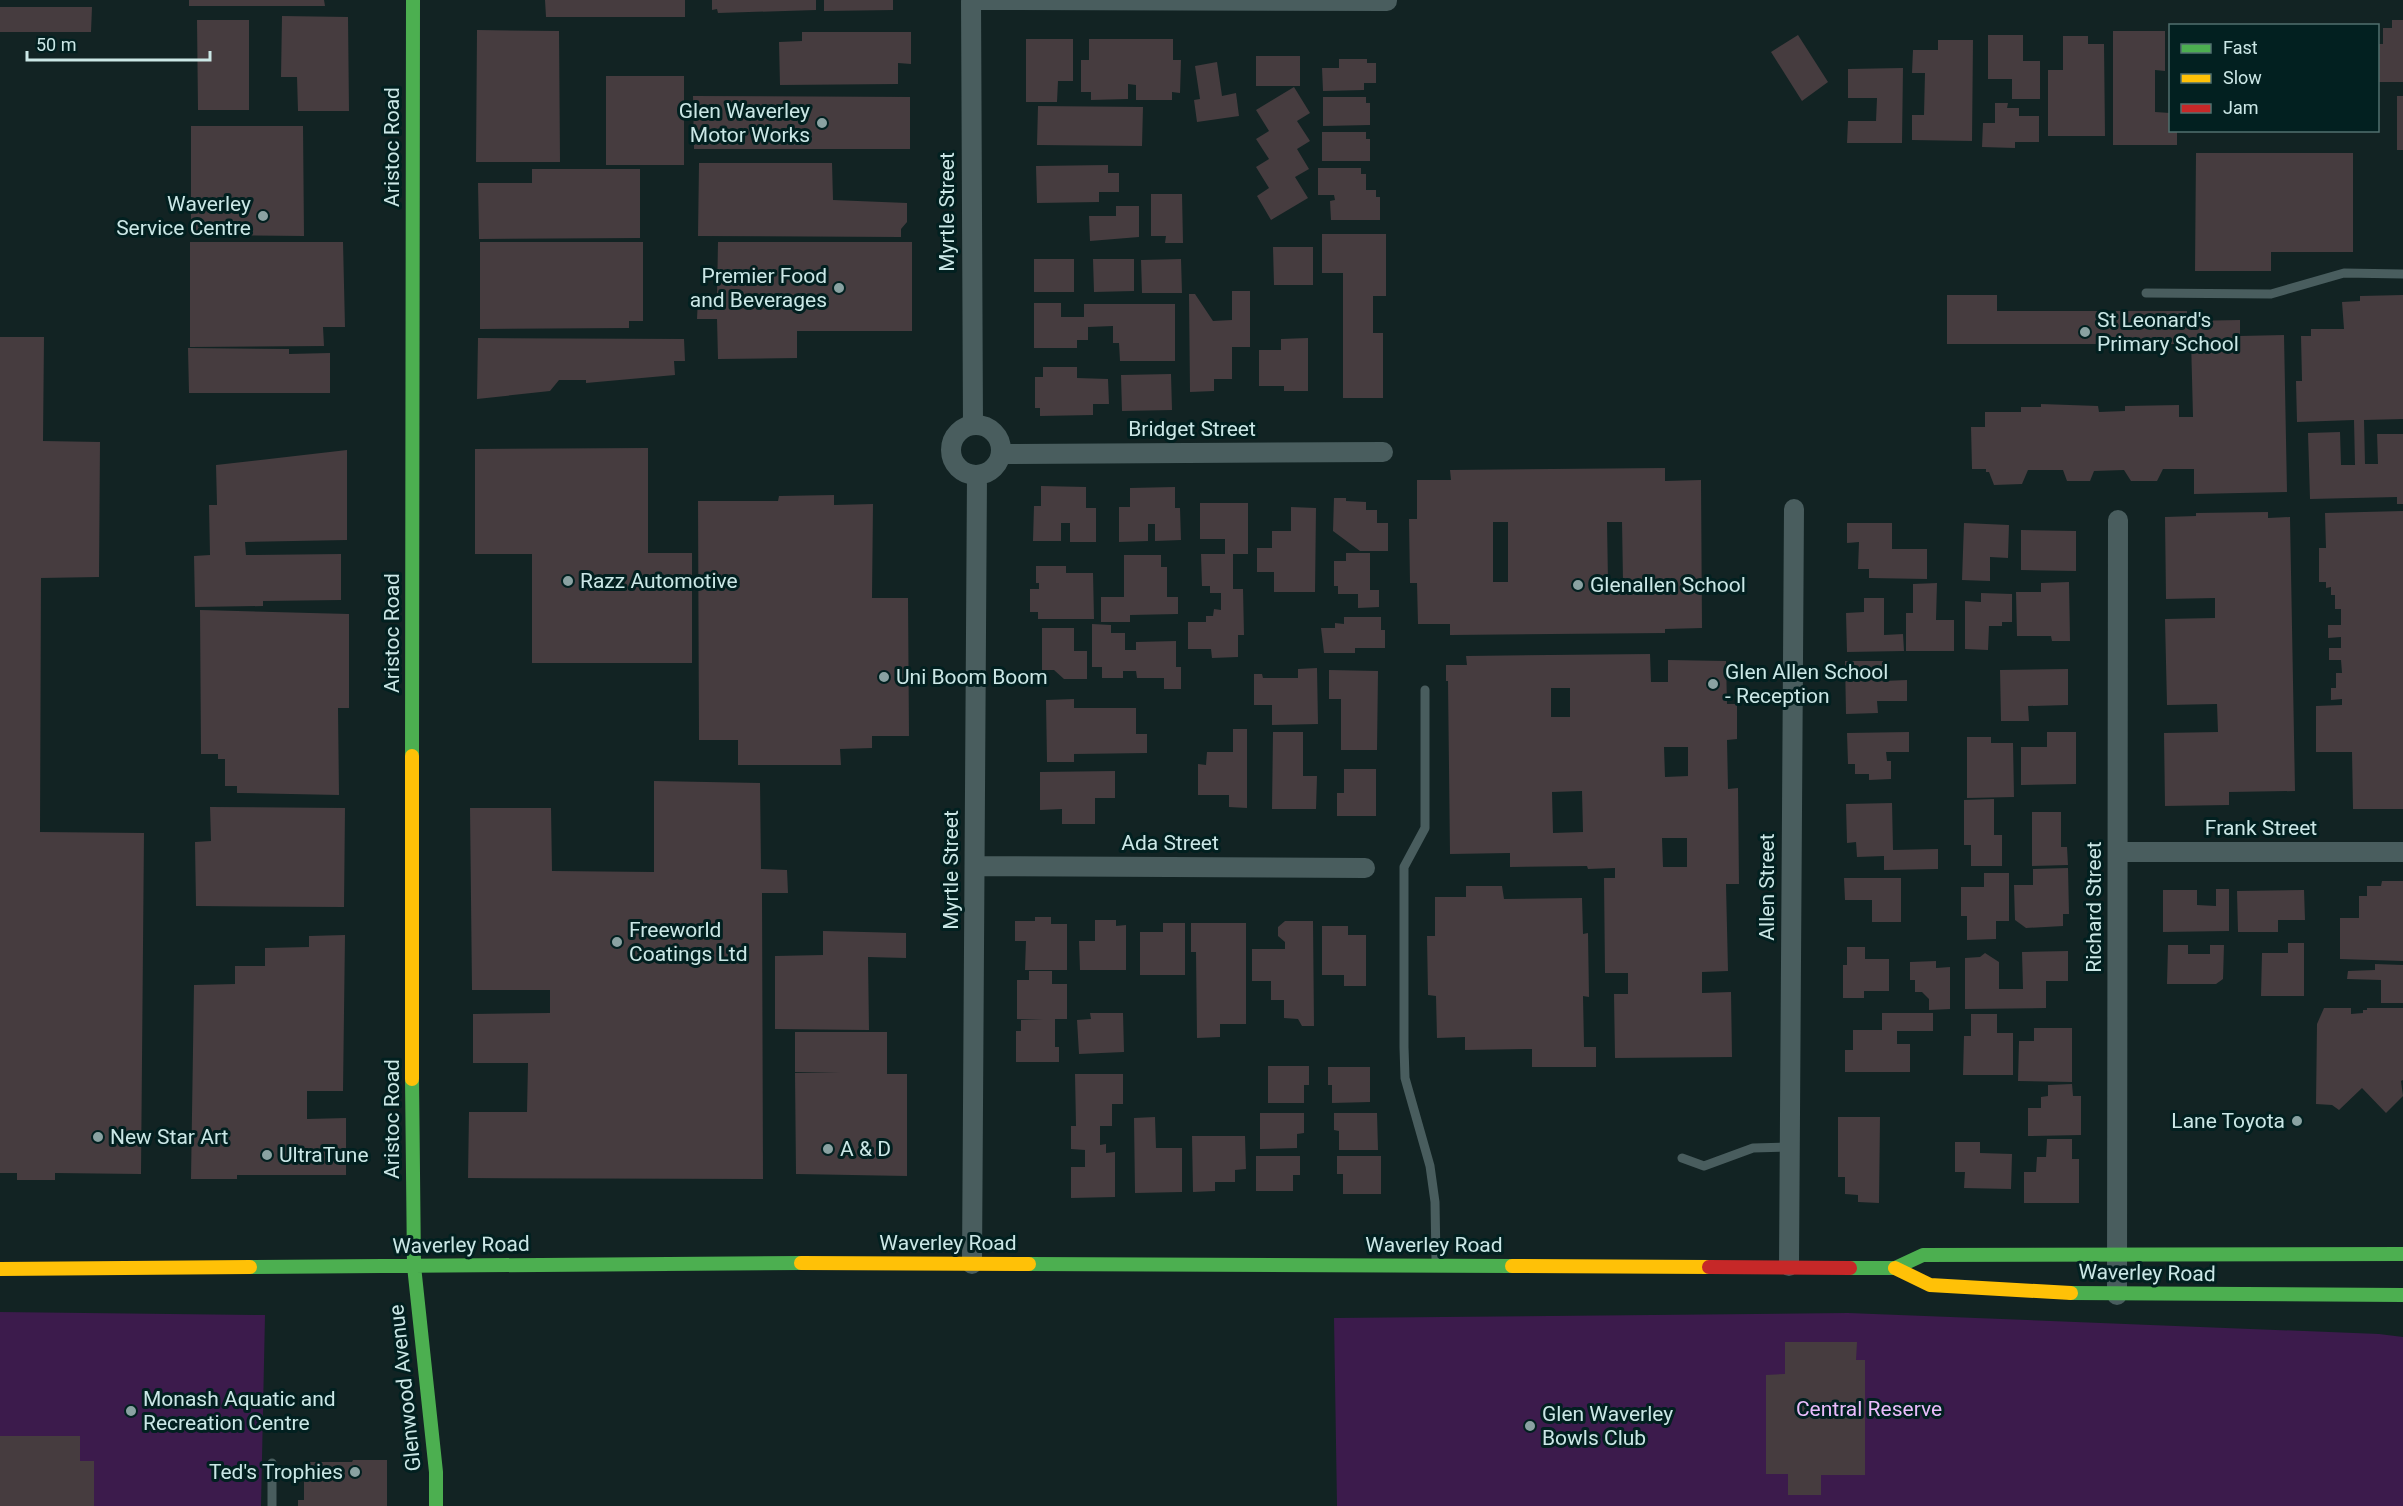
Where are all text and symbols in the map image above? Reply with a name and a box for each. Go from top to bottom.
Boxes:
scale bar [27,24,210,62]
legend [2169,24,2379,132]
text: 50 m [36,34,76,55]
text: Fast [2223,37,2258,58]
text: Slow [2223,67,2262,88]
street label: Aristoc Road [380,87,404,207]
text: Jam [2223,97,2259,118]
place label: Glen Waverley Motor Works [679,99,810,147]
marker: Glen Waverley Motor Works [815,116,829,130]
street label: Myrtle Street [935,152,959,272]
place label: Waverley Service Centre [116,192,251,240]
marker: Waverley Service Centre [256,209,270,223]
place label: Premier Food and Beverages [690,264,827,312]
marker: Premier Food and Beverages [832,281,846,295]
place label: St Leonard's Primary School [2097,308,2239,356]
marker: St Leonard's Primary School [2078,325,2092,339]
street label: Bridget Street [1128,417,1256,441]
place label: Razz Automotive [580,569,738,593]
street label: Aristoc Road [380,573,404,693]
place label: Glenallen School [1590,573,1746,597]
marker: Razz Automotive [561,574,575,588]
marker: Glenallen School [1571,578,1585,592]
place label: Glen Allen School - Reception [1725,660,1888,708]
place label: Uni Boom Boom [896,665,1048,689]
marker: Uni Boom Boom [877,670,891,684]
marker: Glen Allen School - Reception [1706,677,1720,691]
street label: Myrtle Street [939,810,963,930]
street label: Frank Street [2205,816,2317,840]
street label: Ada Street [1121,831,1219,855]
street label: Allen Street [1755,833,1779,941]
street label: Richard Street [2082,841,2106,973]
place label: Freeworld Coatings Ltd [629,918,748,966]
marker: Freeworld Coatings Ltd [610,935,624,949]
street label: Aristoc Road [380,1059,404,1179]
place label: Lane Toyota [2171,1109,2285,1133]
marker: Lane Toyota [2290,1114,2304,1128]
place label: New Star Art [110,1125,229,1149]
marker: New Star Art [91,1130,105,1144]
place label: A & D [840,1137,891,1161]
marker: A & D [821,1142,835,1156]
place label: UltraTune [279,1143,369,1167]
marker: UltraTune [260,1148,274,1162]
street label: Waverley Road [879,1231,1017,1255]
street label: Waverley Road [392,1232,530,1258]
street label: Waverley Road [1365,1233,1503,1257]
street label: Waverley Road [2078,1260,2216,1286]
street label: Glenwood Avenue [384,1303,426,1473]
place label: Monash Aquatic and Recreation Centre [143,1387,336,1435]
park label: Central Reserve [1796,1397,1942,1421]
place label: Glen Waverley Bowls Club [1542,1402,1673,1450]
marker: Monash Aquatic and Recreation Centre [124,1404,138,1418]
marker: Glen Waverley Bowls Club [1523,1419,1537,1433]
place label: Ted's Trophies [209,1460,343,1484]
marker: Ted's Trophies [348,1465,362,1479]

